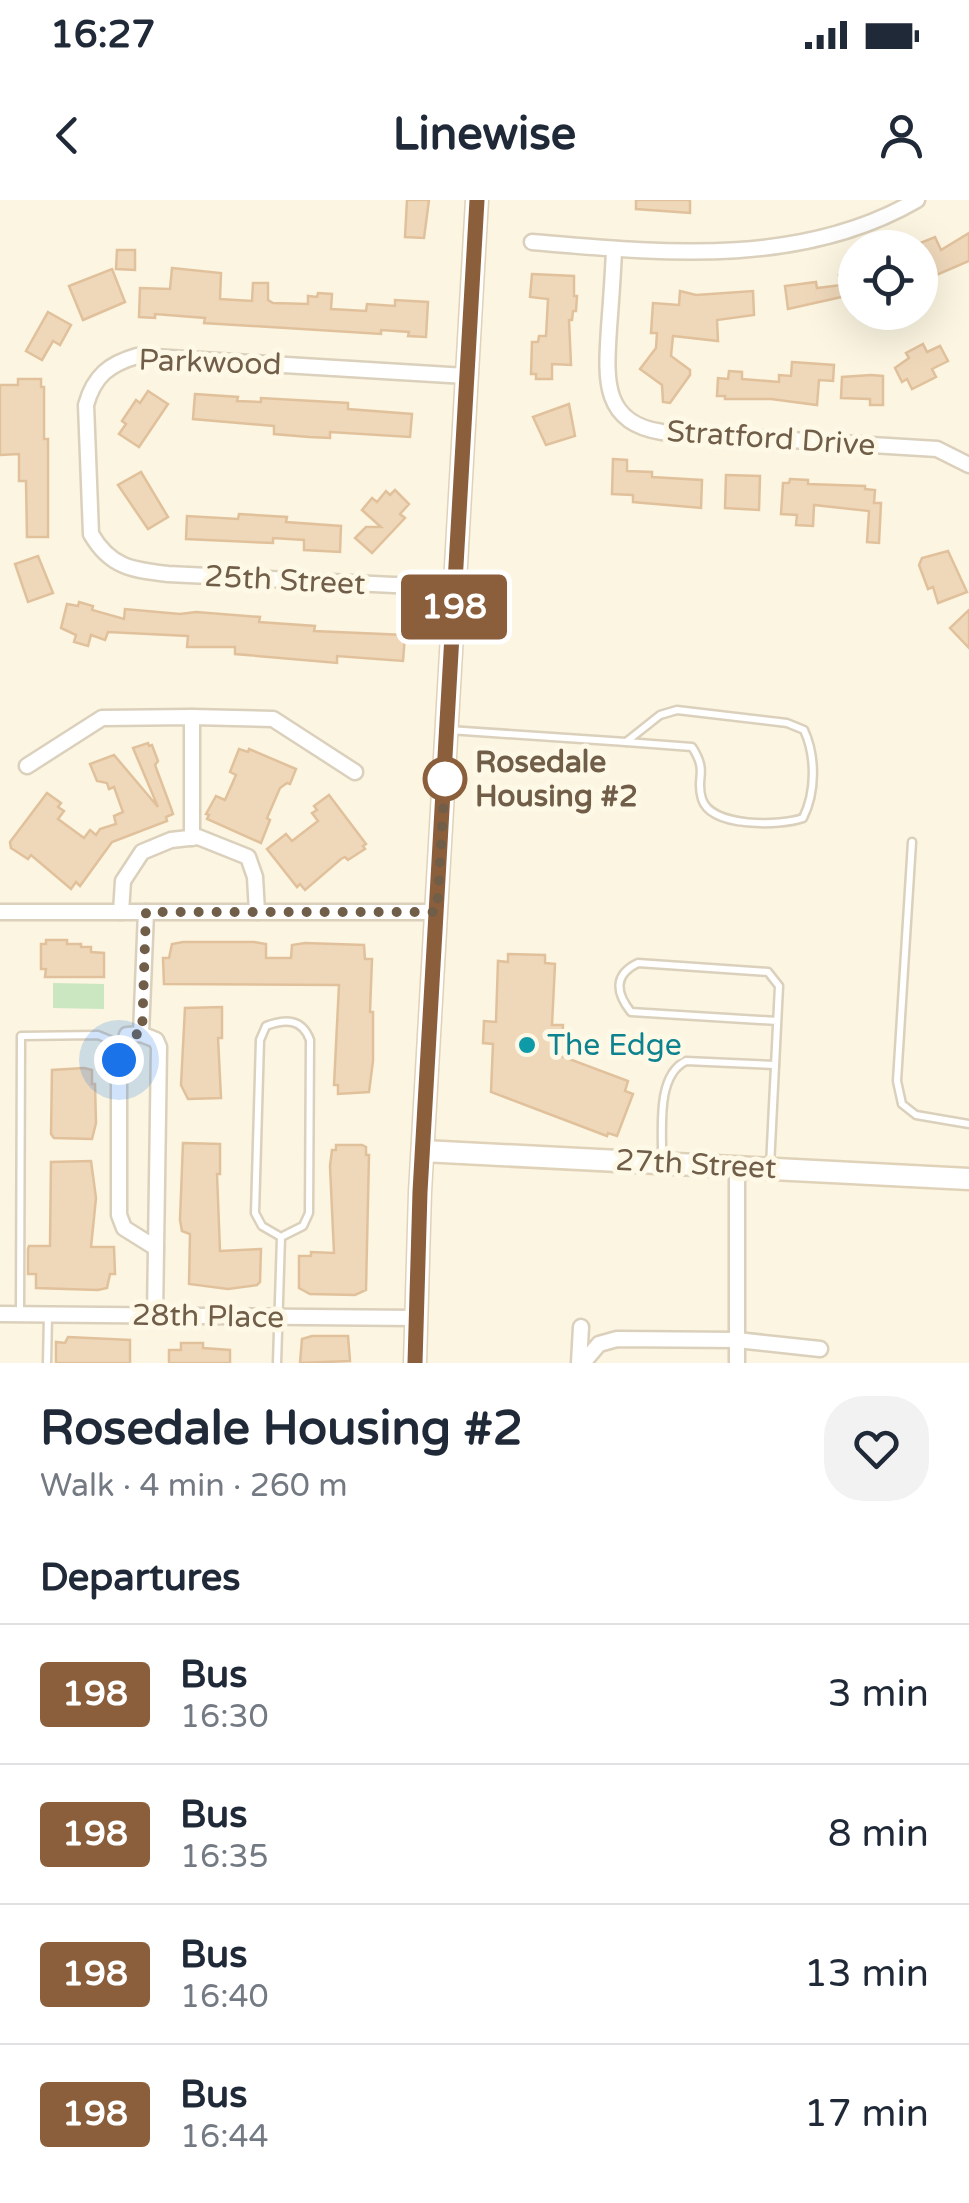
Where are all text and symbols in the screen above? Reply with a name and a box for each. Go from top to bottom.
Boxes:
text: 16:27 [50,12,155,58]
icon: back [40,108,95,163]
text: Linewise [393,108,576,162]
icon: person [874,108,929,163]
map controls [838,230,938,330]
button: locate [838,230,938,330]
street label: Parkwood [138,342,282,383]
street label: Stratford Drive [665,413,877,464]
street label: 25th Street [204,558,366,603]
line badge: 198 [396,574,512,640]
text: 198 [421,586,487,628]
place label: Rosedale Housing #2 [475,744,638,815]
marker: Rosedale Housing #2 [424,758,466,800]
place label: The Edge [547,1027,682,1064]
marker: The Edge [516,1034,538,1056]
your location [94,1035,144,1085]
street label: 27th Street [615,1142,777,1187]
street label: 28th Place [131,1297,284,1336]
button: heart [824,1396,929,1501]
text: Rosedale Housing #2 [40,1400,523,1458]
text: Walk · 4 min · 260 m [40,1467,348,1505]
text: Departures [40,1555,241,1601]
text: Bus [180,1652,247,1698]
text: 3 min [828,1671,929,1717]
text: 198 [62,1673,128,1715]
text: 16:30 [180,1698,269,1736]
text: Bus [180,1792,247,1838]
text: 8 min [828,1811,929,1857]
text: 198 [62,1813,128,1855]
text: 16:35 [180,1838,269,1876]
text: Bus [180,1932,247,1978]
text: 13 min [804,1951,929,1997]
text: 198 [62,1953,128,1995]
text: 16:40 [180,1978,269,2016]
text: Bus [180,2072,247,2118]
text: 17 min [804,2091,929,2137]
text: 198 [62,2093,128,2135]
text: 16:44 [180,2118,269,2156]

